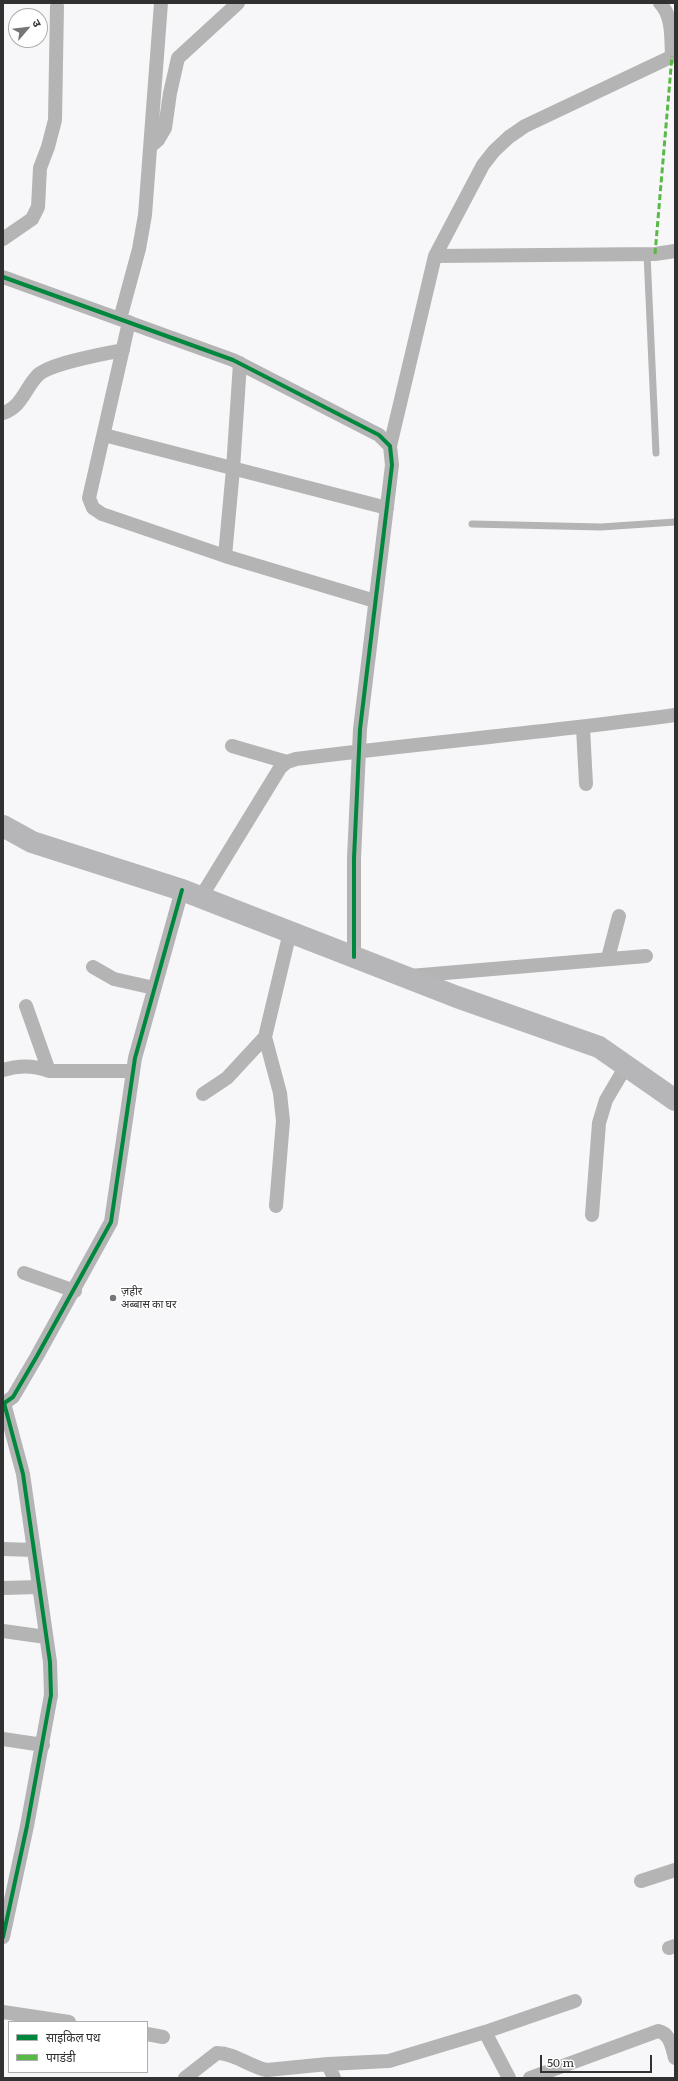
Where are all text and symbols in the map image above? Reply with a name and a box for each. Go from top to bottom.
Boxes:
north arrow [8,8,48,48]
text: उ [29,16,46,29]
place label: ज़हीर अब्बास का घर [121,1285,177,1311]
marker: ज़हीर अब्बास का घर [108,1293,118,1303]
legend [8,2021,148,2073]
text: साइकिल पथ [46,2028,100,2046]
scale bar [542,2047,654,2073]
text: पगडंडी [46,2048,76,2066]
text: 50 m [547,2053,574,2071]

